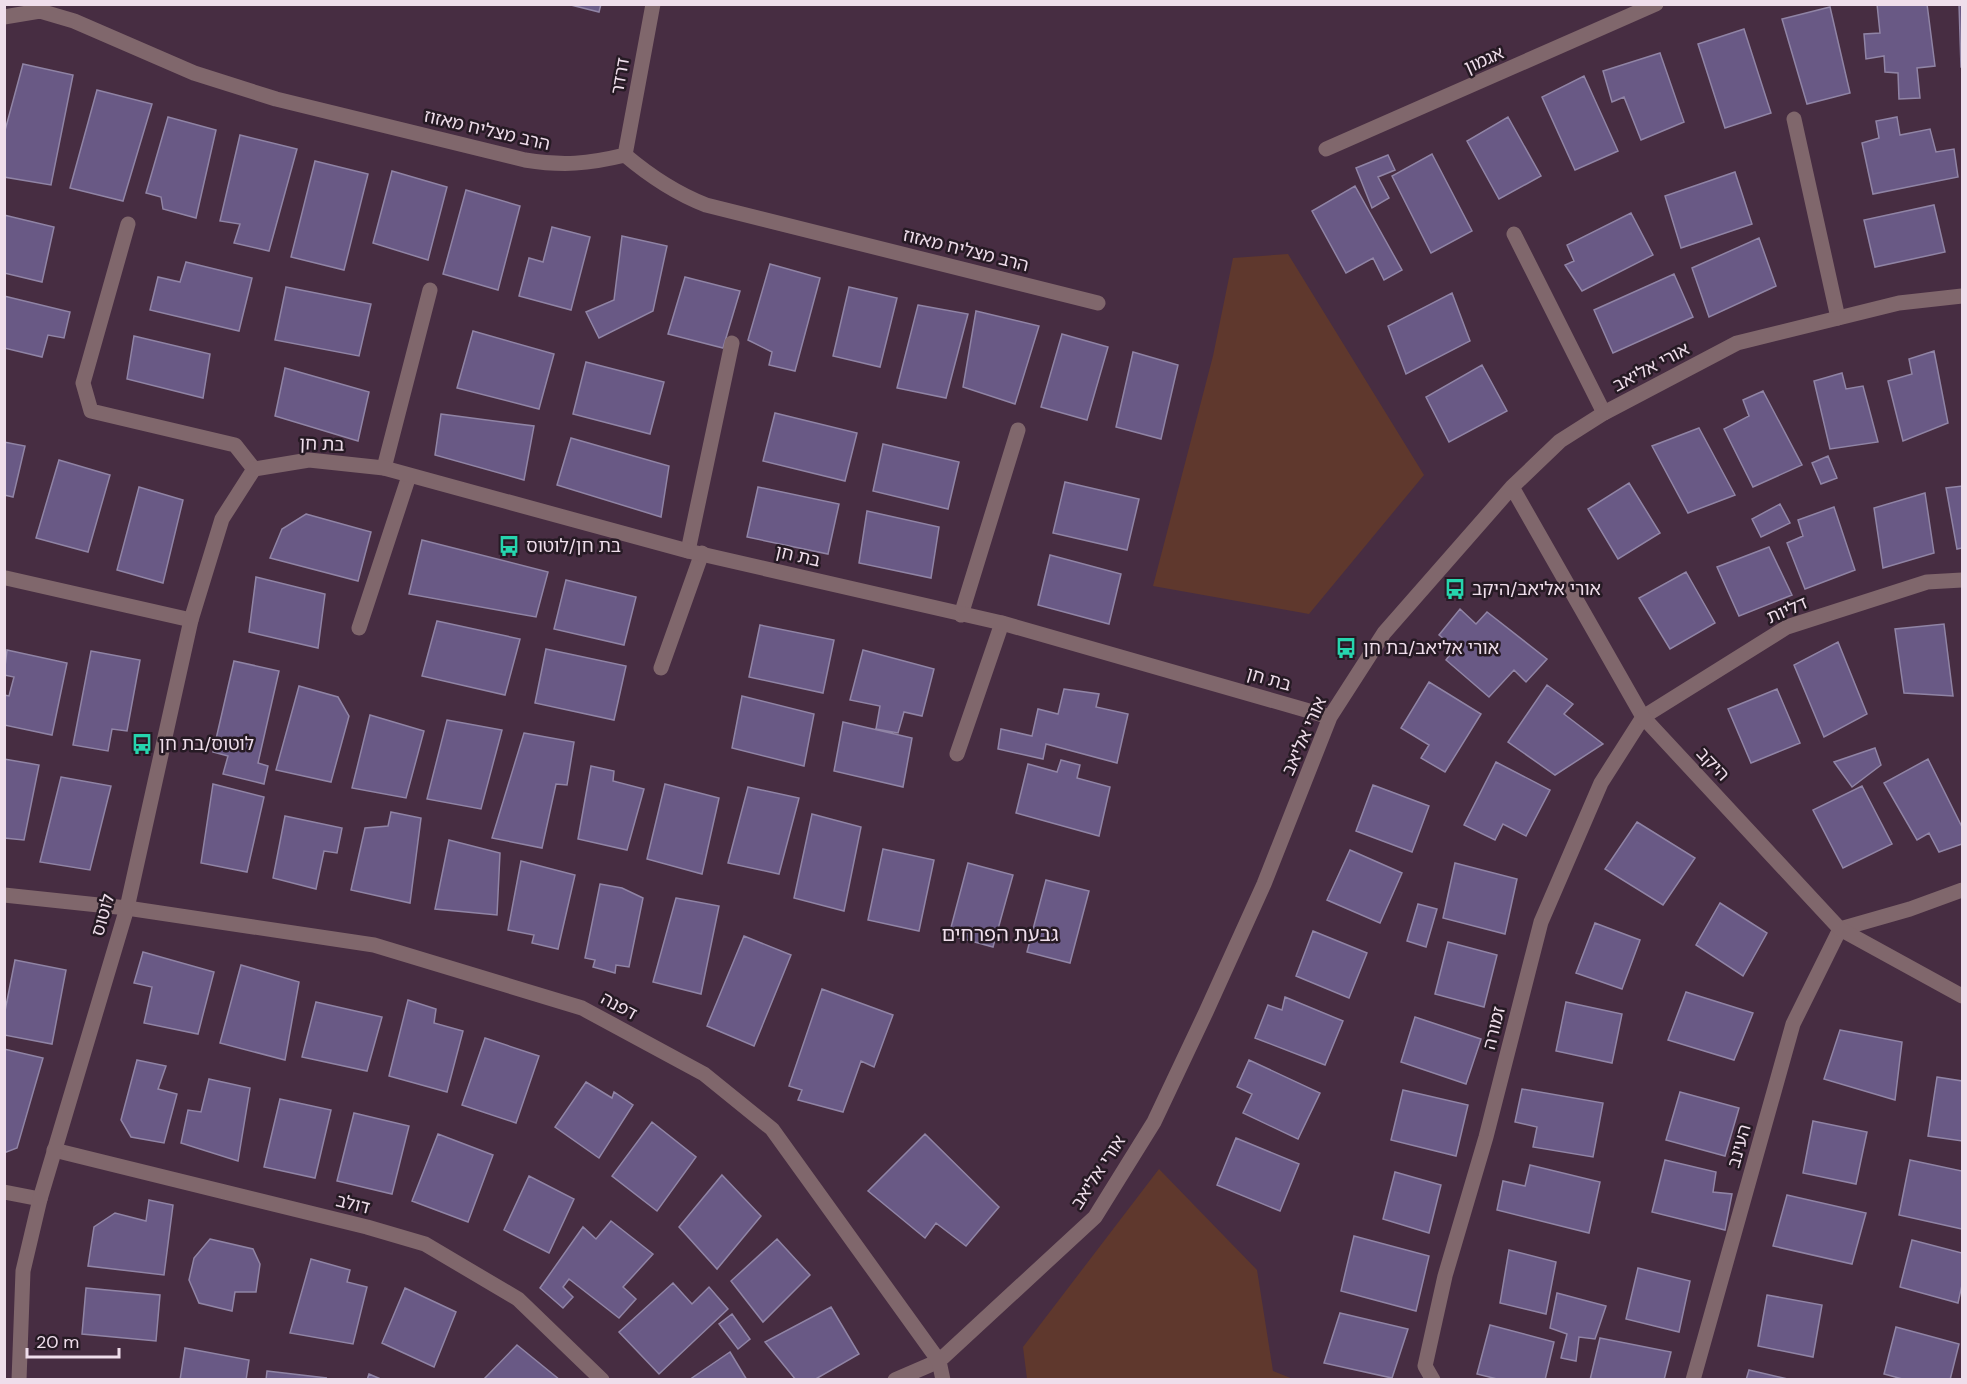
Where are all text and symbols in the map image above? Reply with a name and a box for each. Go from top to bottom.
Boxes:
street label: אגמון [1460,41,1508,79]
street label: דרדר [605,55,635,96]
street label: הרב מצליח מאזוז [422,104,552,156]
street label: הרב מצליח מאזוז [901,223,1031,277]
street label: אורי אליאב [1608,337,1694,397]
street label: בת חן [299,431,345,457]
bus stop icon: בת חן/לוטוס [497,534,521,558]
place label: בת חן/לוטוס [526,534,621,558]
street label: בת חן [773,539,823,573]
bus stop icon: אורי אליאב/היקב [1443,577,1467,601]
place label: אורי אליאב/היקב [1472,577,1601,601]
street label: דליות [1763,591,1811,629]
bus stop icon: אורי אליאב/בת חן [1334,636,1358,660]
place label: אורי אליאב/בת חן [1363,636,1499,660]
street label: בת חן [1244,661,1294,697]
street label: אורי אליאב [1276,693,1332,779]
bus stop icon: לוטוס/בת חן [130,732,154,756]
place label: לוטוס/בת חן [159,732,254,756]
street label: היקב [1691,742,1735,786]
street label: לוטוס [86,891,120,939]
district label: גבעת הפרחים [941,921,1059,947]
street label: דפנה [597,986,642,1026]
street label: זמורה [1477,1004,1511,1052]
street label: העינב [1721,1121,1757,1171]
street label: אורי אליאב [1065,1130,1131,1214]
street label: דולב [334,1188,373,1220]
scale bar [27,1321,118,1359]
text: 20 m [36,1330,79,1354]

